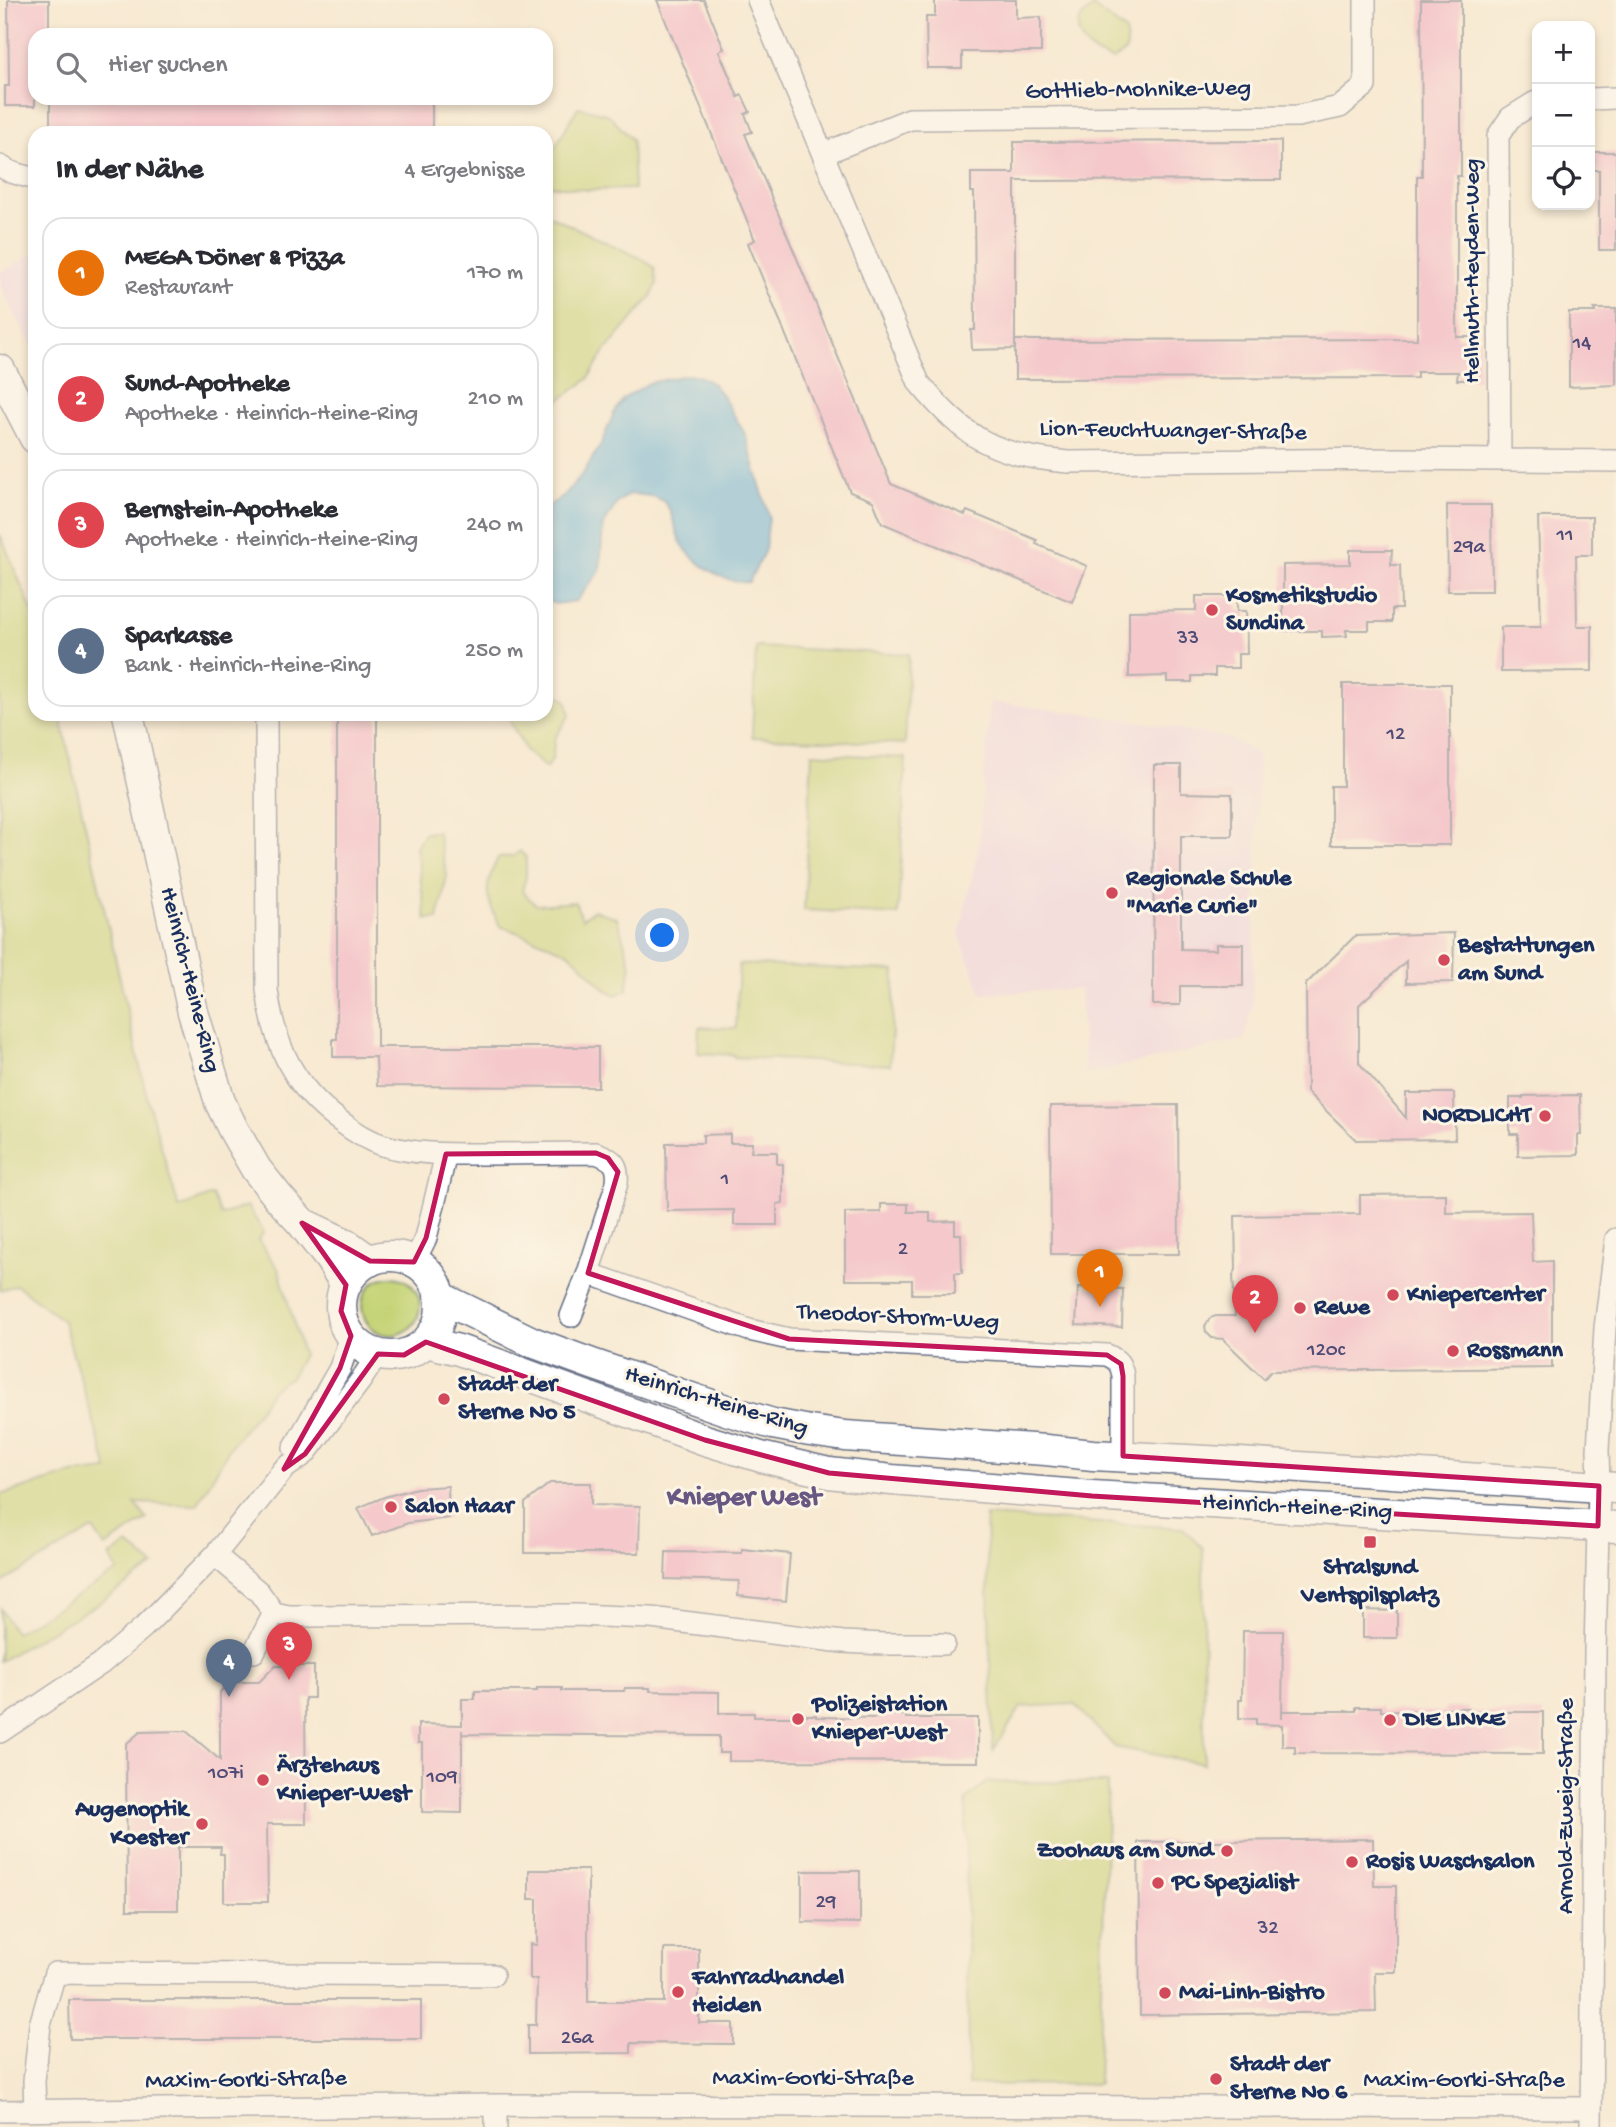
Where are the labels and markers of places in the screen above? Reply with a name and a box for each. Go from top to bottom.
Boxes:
place label: Kosmetikstudio Sundina [1225,582,1378,639]
marker: Kosmetikstudio Sundina [1204,602,1220,618]
place label: Regionale Schule "Marie Curie" [1125,865,1293,922]
marker: Regionale Schule "Marie Curie" [1104,885,1120,901]
place label: Bestattungen am Sund [1457,932,1595,989]
marker: Bestattungen am Sund [1436,952,1452,968]
place label: NORDLICHT [1422,1102,1533,1131]
marker: NORDLICHT [1537,1108,1553,1124]
pin: 1 [1077,1249,1123,1307]
pin: 2 [1232,1275,1278,1333]
place label: Kniepercenter [1406,1281,1547,1310]
marker: Kniepercenter [1385,1287,1401,1303]
place label: Rewe [1313,1294,1372,1323]
marker: Rewe [1292,1300,1308,1316]
place label: Rossmann [1466,1337,1563,1366]
marker: Rossmann [1445,1343,1461,1359]
place label: Stadt der Sterne No 5 [458,1371,576,1428]
marker: Stadt der Sterne No 5 [436,1391,452,1407]
place label: Salon Haar [405,1493,516,1522]
marker: Salon Haar [383,1499,399,1515]
marker: Stralsund Ventspilsplatz [1362,1534,1378,1550]
place label: Stralsund Ventspilsplatz [1300,1554,1440,1611]
pin: 3 [266,1622,312,1680]
pin: 4 [206,1639,252,1697]
place label: Polizeistation Knieper-West [810,1691,948,1748]
place label: DIE LINKE [1402,1706,1506,1735]
marker: Polizeistation Knieper-West [790,1711,806,1727]
marker: DIE LINKE [1382,1712,1398,1728]
place label: Ärztehaus Knieper-West [276,1752,413,1809]
marker: Ärztehaus Knieper-West [255,1772,271,1788]
place label: Augenoptik Koester [74,1796,191,1853]
marker: Augenoptik Koester [194,1816,210,1832]
place label: Zoohaus am Sund [1037,1837,1216,1866]
marker: Zoohaus am Sund [1219,1843,1235,1859]
place label: Rosis Waschsalon [1365,1848,1535,1877]
marker: Rosis Waschsalon [1344,1854,1360,1870]
place label: PC Spezialist [1170,1869,1300,1898]
marker: PC Spezialist [1150,1875,1166,1891]
place label: Fahrradhandel Heiden [691,1964,844,2021]
place label: Mai-Linh-Bistro [1179,1979,1325,2008]
marker: Fahrradhandel Heiden [670,1984,686,2000]
marker: Mai-Linh-Bistro [1157,1985,1173,2001]
place label: Stadt der Sterne No 6 [1230,2051,1348,2108]
marker: Stadt der Sterne No 6 [1208,2071,1224,2087]

